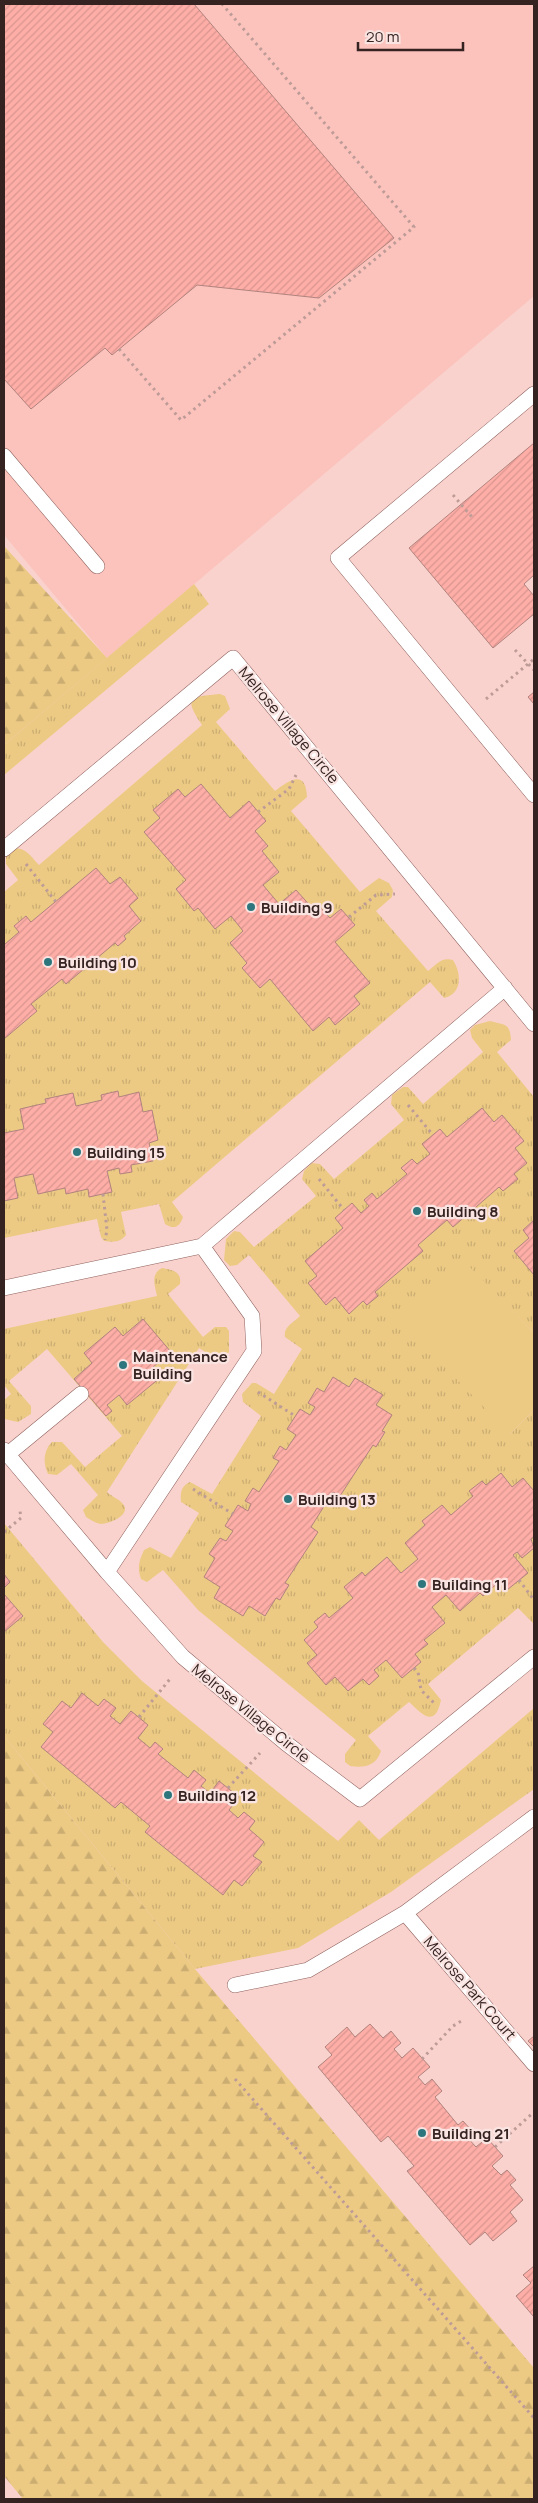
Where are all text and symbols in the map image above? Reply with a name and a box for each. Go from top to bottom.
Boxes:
scale bar [358,20,463,52]
text: 20 m [366,26,399,47]
street label: Melrose Village Circle [234,662,344,788]
place label: Building 9 [261,897,333,918]
marker: Building 9 [245,901,257,913]
place label: Building 10 [58,952,137,973]
marker: Building 10 [42,956,54,968]
place label: Building 15 [87,1142,165,1163]
marker: Building 15 [71,1146,83,1158]
place label: Building 8 [427,1201,499,1222]
marker: Building 8 [411,1205,423,1217]
place label: Maintenance Building [133,1346,228,1384]
marker: Maintenance Building [117,1359,129,1371]
place label: Building 13 [298,1489,376,1510]
marker: Building 13 [282,1493,294,1505]
place label: Building 11 [432,1574,508,1595]
marker: Building 11 [416,1578,428,1590]
street label: Melrose Village Circle [187,1659,315,1767]
place label: Building 12 [178,1785,256,1806]
marker: Building 12 [162,1789,174,1801]
street label: Melrose Park Court [419,1932,521,2044]
place label: Building 21 [432,2123,510,2144]
marker: Building 21 [416,2127,428,2139]

